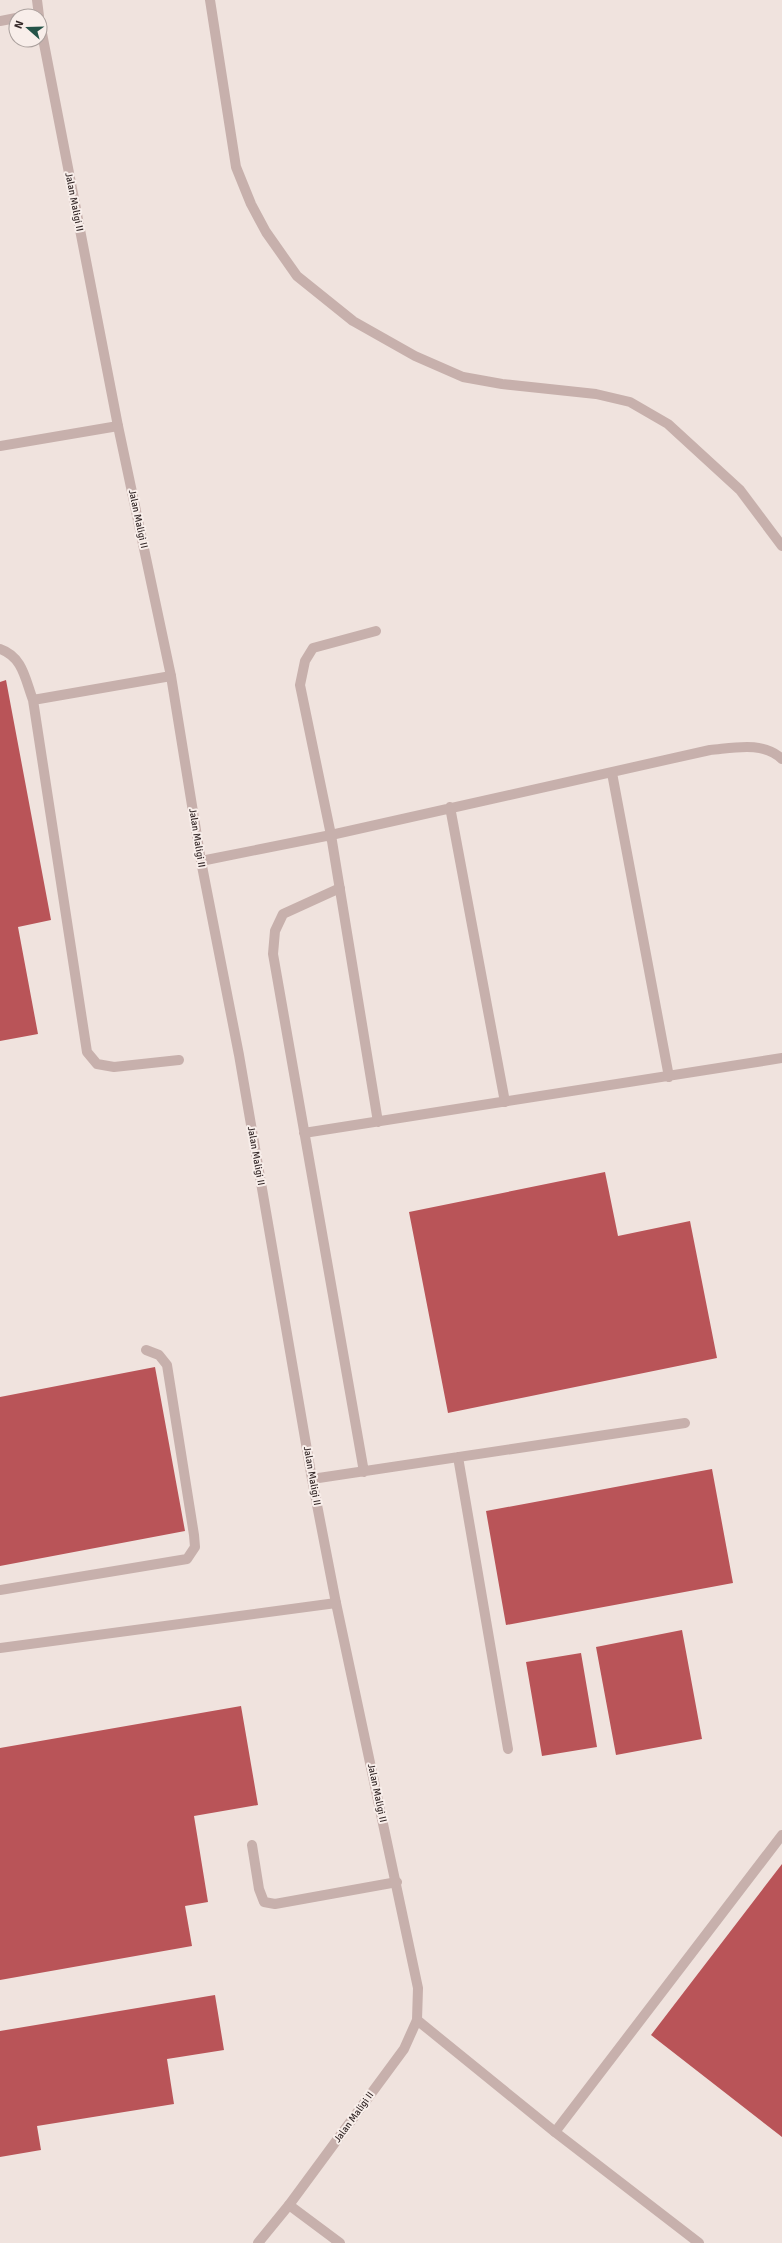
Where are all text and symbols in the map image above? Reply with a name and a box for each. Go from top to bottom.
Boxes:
north arrow [8,8,48,48]
text: N [12,19,26,31]
street label: Jalan Maligi II [62,172,86,232]
street label: Jalan Maligi II [126,489,150,549]
street label: Jalan Maligi II [186,808,208,868]
street label: Jalan Maligi II [245,1126,267,1186]
street label: Jalan Maligi II [301,1446,323,1506]
street label: Jalan Maligi II [365,1763,389,1823]
street label: Jalan Maligi II [332,2089,376,2145]

